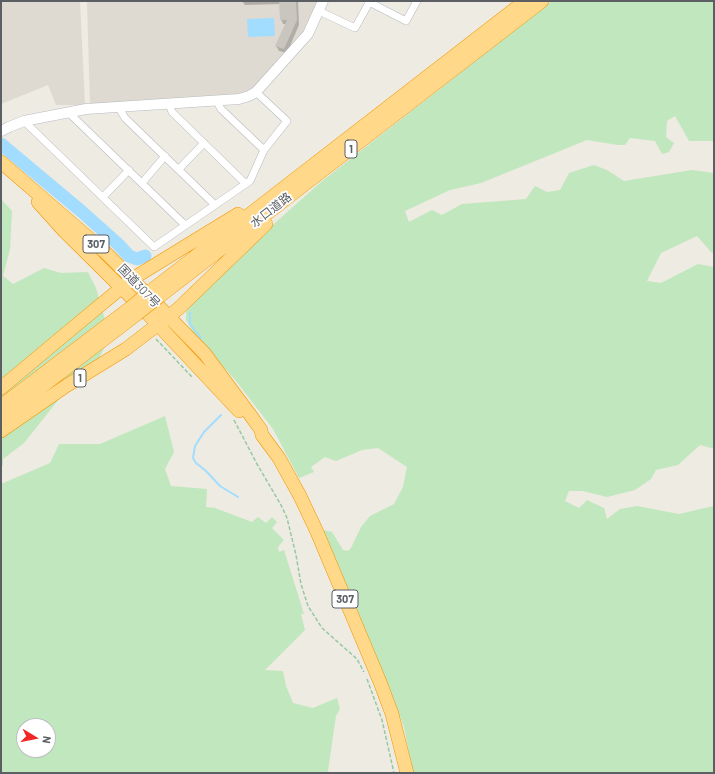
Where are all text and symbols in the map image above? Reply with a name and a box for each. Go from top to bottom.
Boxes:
road number: 1 [345,140,357,158]
street label: 水口道路 [248,190,294,230]
road number: 307 [83,235,109,253]
street label: 国道307号 [115,261,163,311]
road number: 1 [74,369,86,387]
road number: 307 [332,590,358,608]
north arrow [16,718,56,758]
text: N [40,735,54,745]

